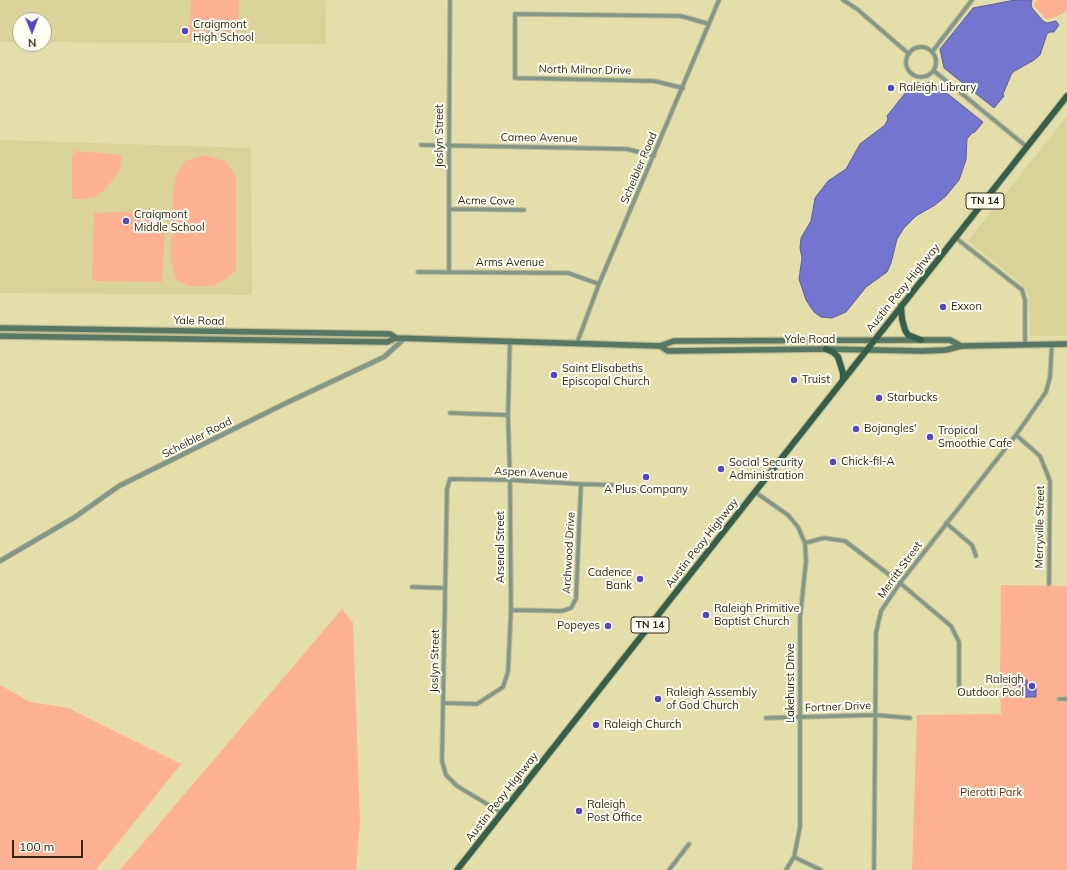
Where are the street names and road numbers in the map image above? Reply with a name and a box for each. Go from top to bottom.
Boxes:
street label: North Milnor Drive [538,63,632,77]
street label: Joslyn Street [433,104,447,168]
street label: Scheibler Road [618,130,660,206]
street label: Cameo Avenue [500,131,578,145]
road number: TN 14 [966,193,1004,209]
street label: Acme Cove [457,194,515,208]
street label: Austin Peay Highway [863,241,943,335]
street label: Arms Avenue [476,256,544,270]
street label: Yale Road [173,314,225,328]
street label: Yale Road [785,333,835,347]
street label: Scheibler Road [160,415,234,461]
street label: Aspen Avenue [494,464,568,482]
street label: Merryville Street [1033,486,1047,568]
street label: Austin Peay Highway [663,496,741,590]
street label: Arsenal Street [494,511,508,583]
street label: Archwood Drive [560,512,578,594]
street label: Merritt Street [875,539,925,601]
road number: TN 14 [631,617,669,633]
street label: Joslyn Street [428,629,442,693]
street label: Lakehurst Drive [784,643,798,723]
street label: Fortner Drive [805,699,871,715]
street label: Austin Peay Highway [463,750,541,844]

